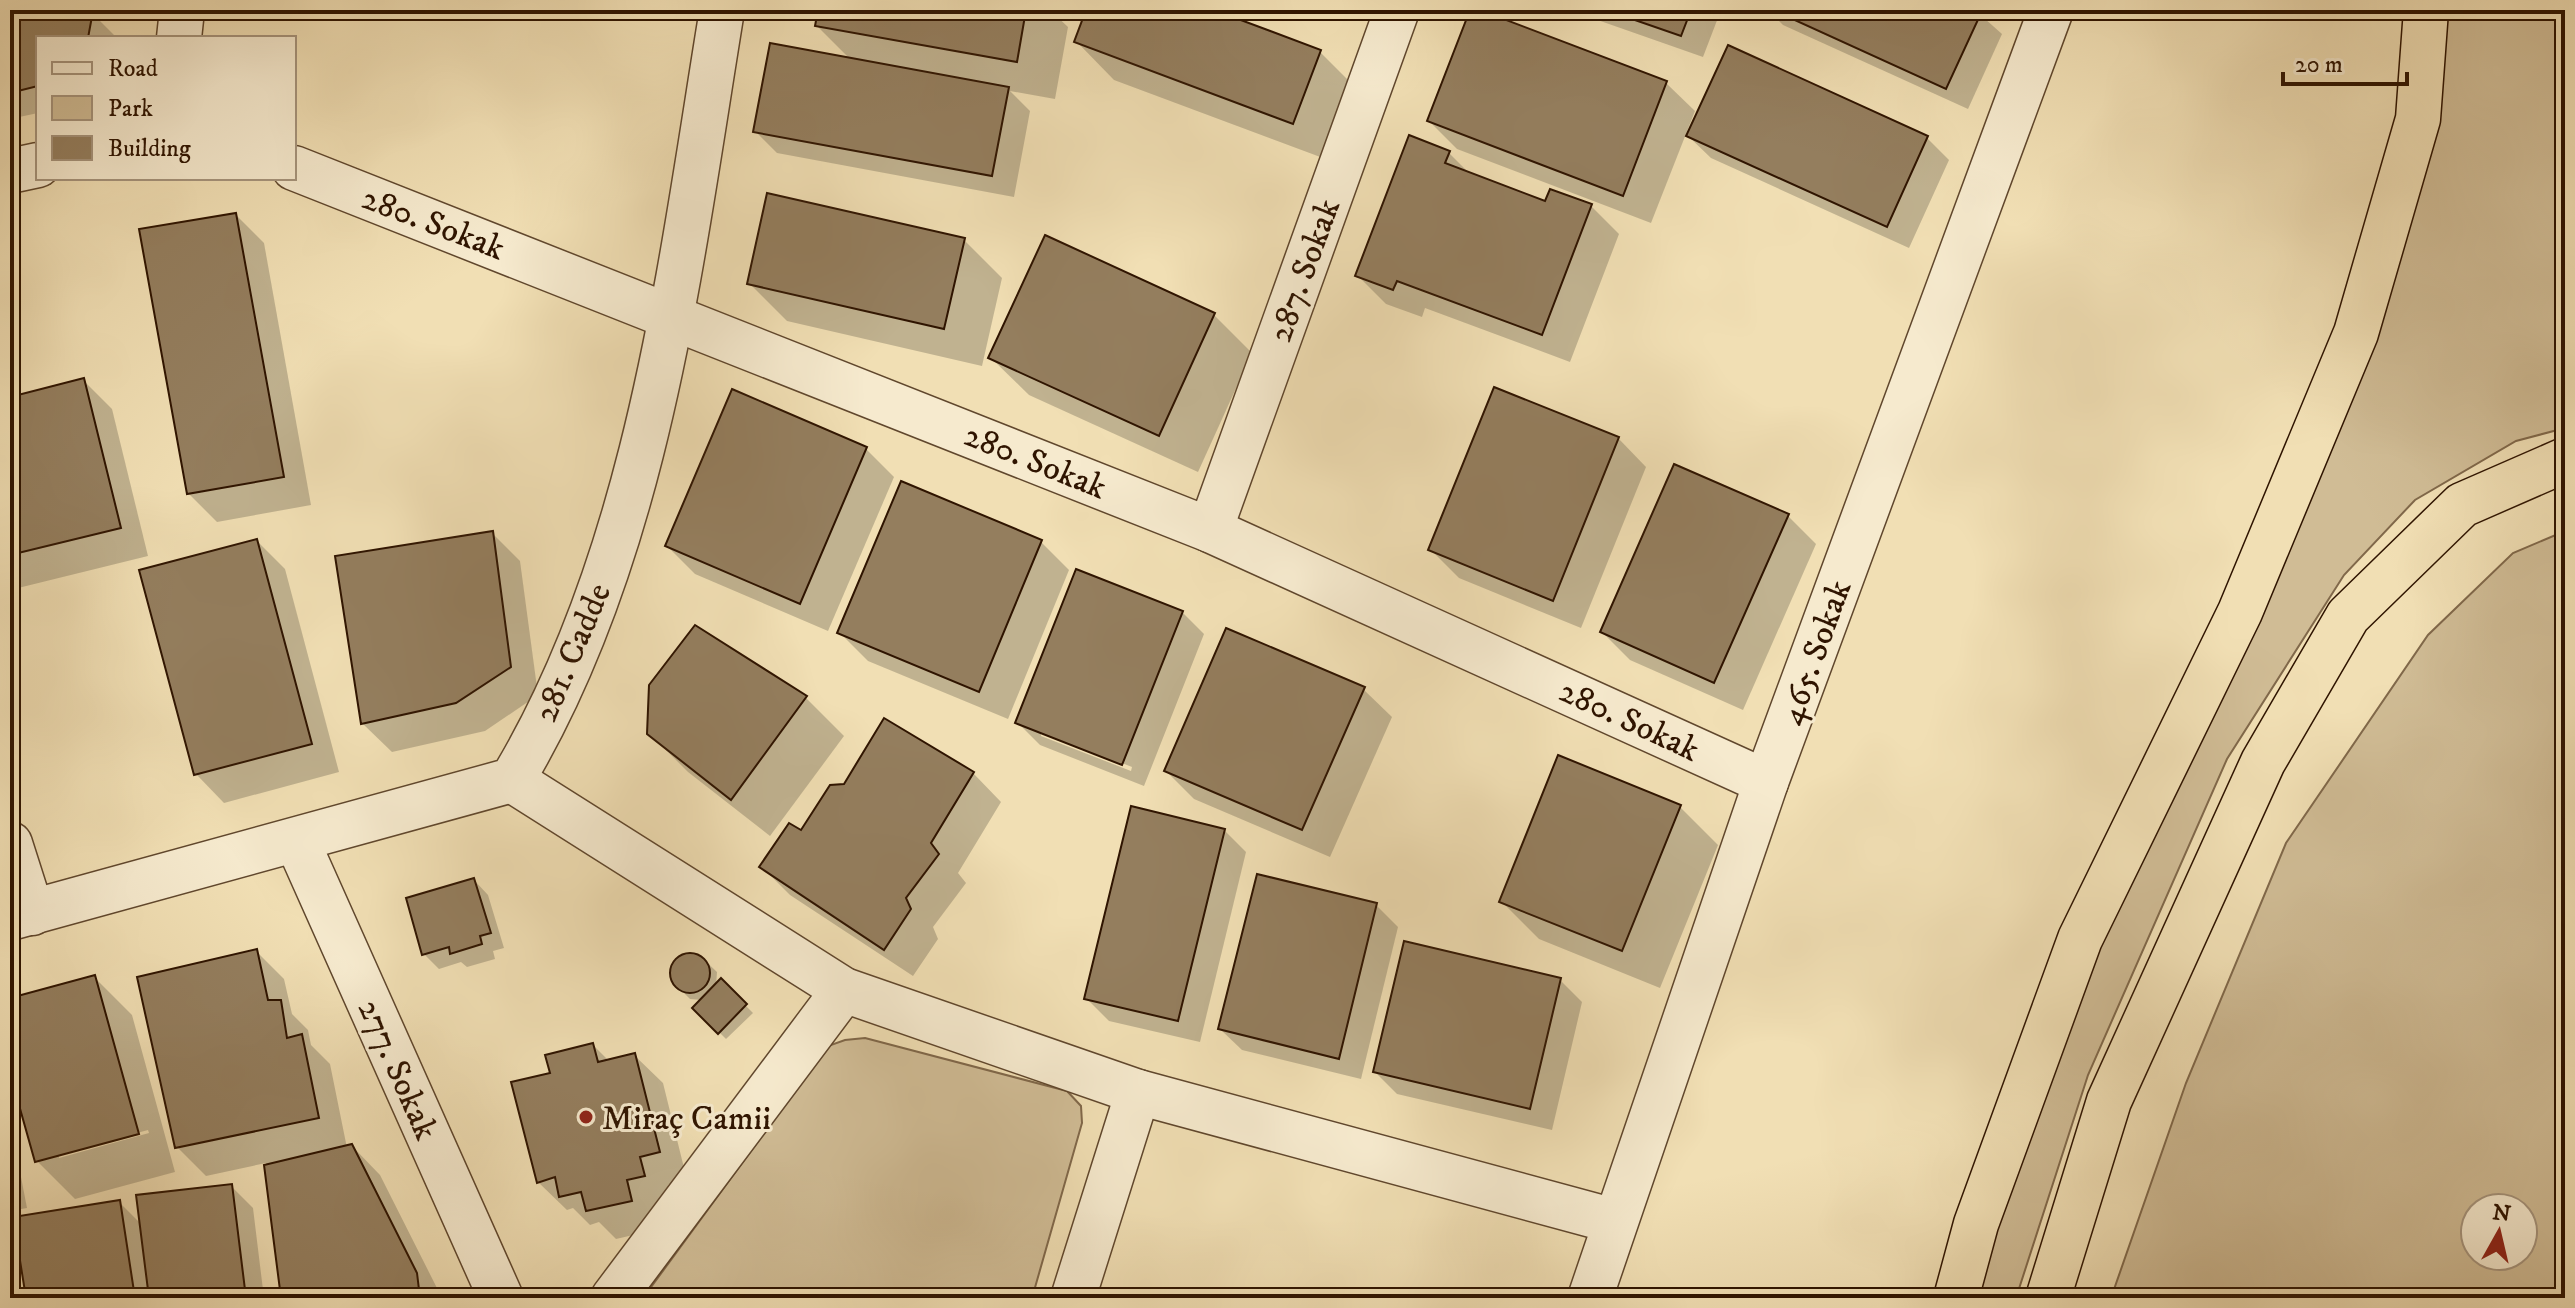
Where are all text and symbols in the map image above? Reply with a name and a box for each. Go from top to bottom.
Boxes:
legend [36,36,296,180]
scale bar [2283,36,2407,86]
text: 20 m [2295,50,2343,80]
text: Road [108,54,158,84]
text: Park [108,94,153,124]
text: Building [108,134,191,164]
street label: 280. Sokak [356,177,511,270]
street label: 287. Sokak [1260,193,1350,348]
street label: 280. Sokak [958,414,1113,509]
street label: 465. Sokak [1770,574,1861,731]
street label: 281. Cadde [525,577,621,728]
street label: 280. Sokak [1552,670,1706,772]
street label: 277. Sokak [348,993,447,1147]
place label: Miraç Camii [602,1098,771,1140]
marker: Miraç Camii [577,1108,595,1126]
north arrow [2459,1192,2539,1272]
text: N [2491,1199,2512,1228]

